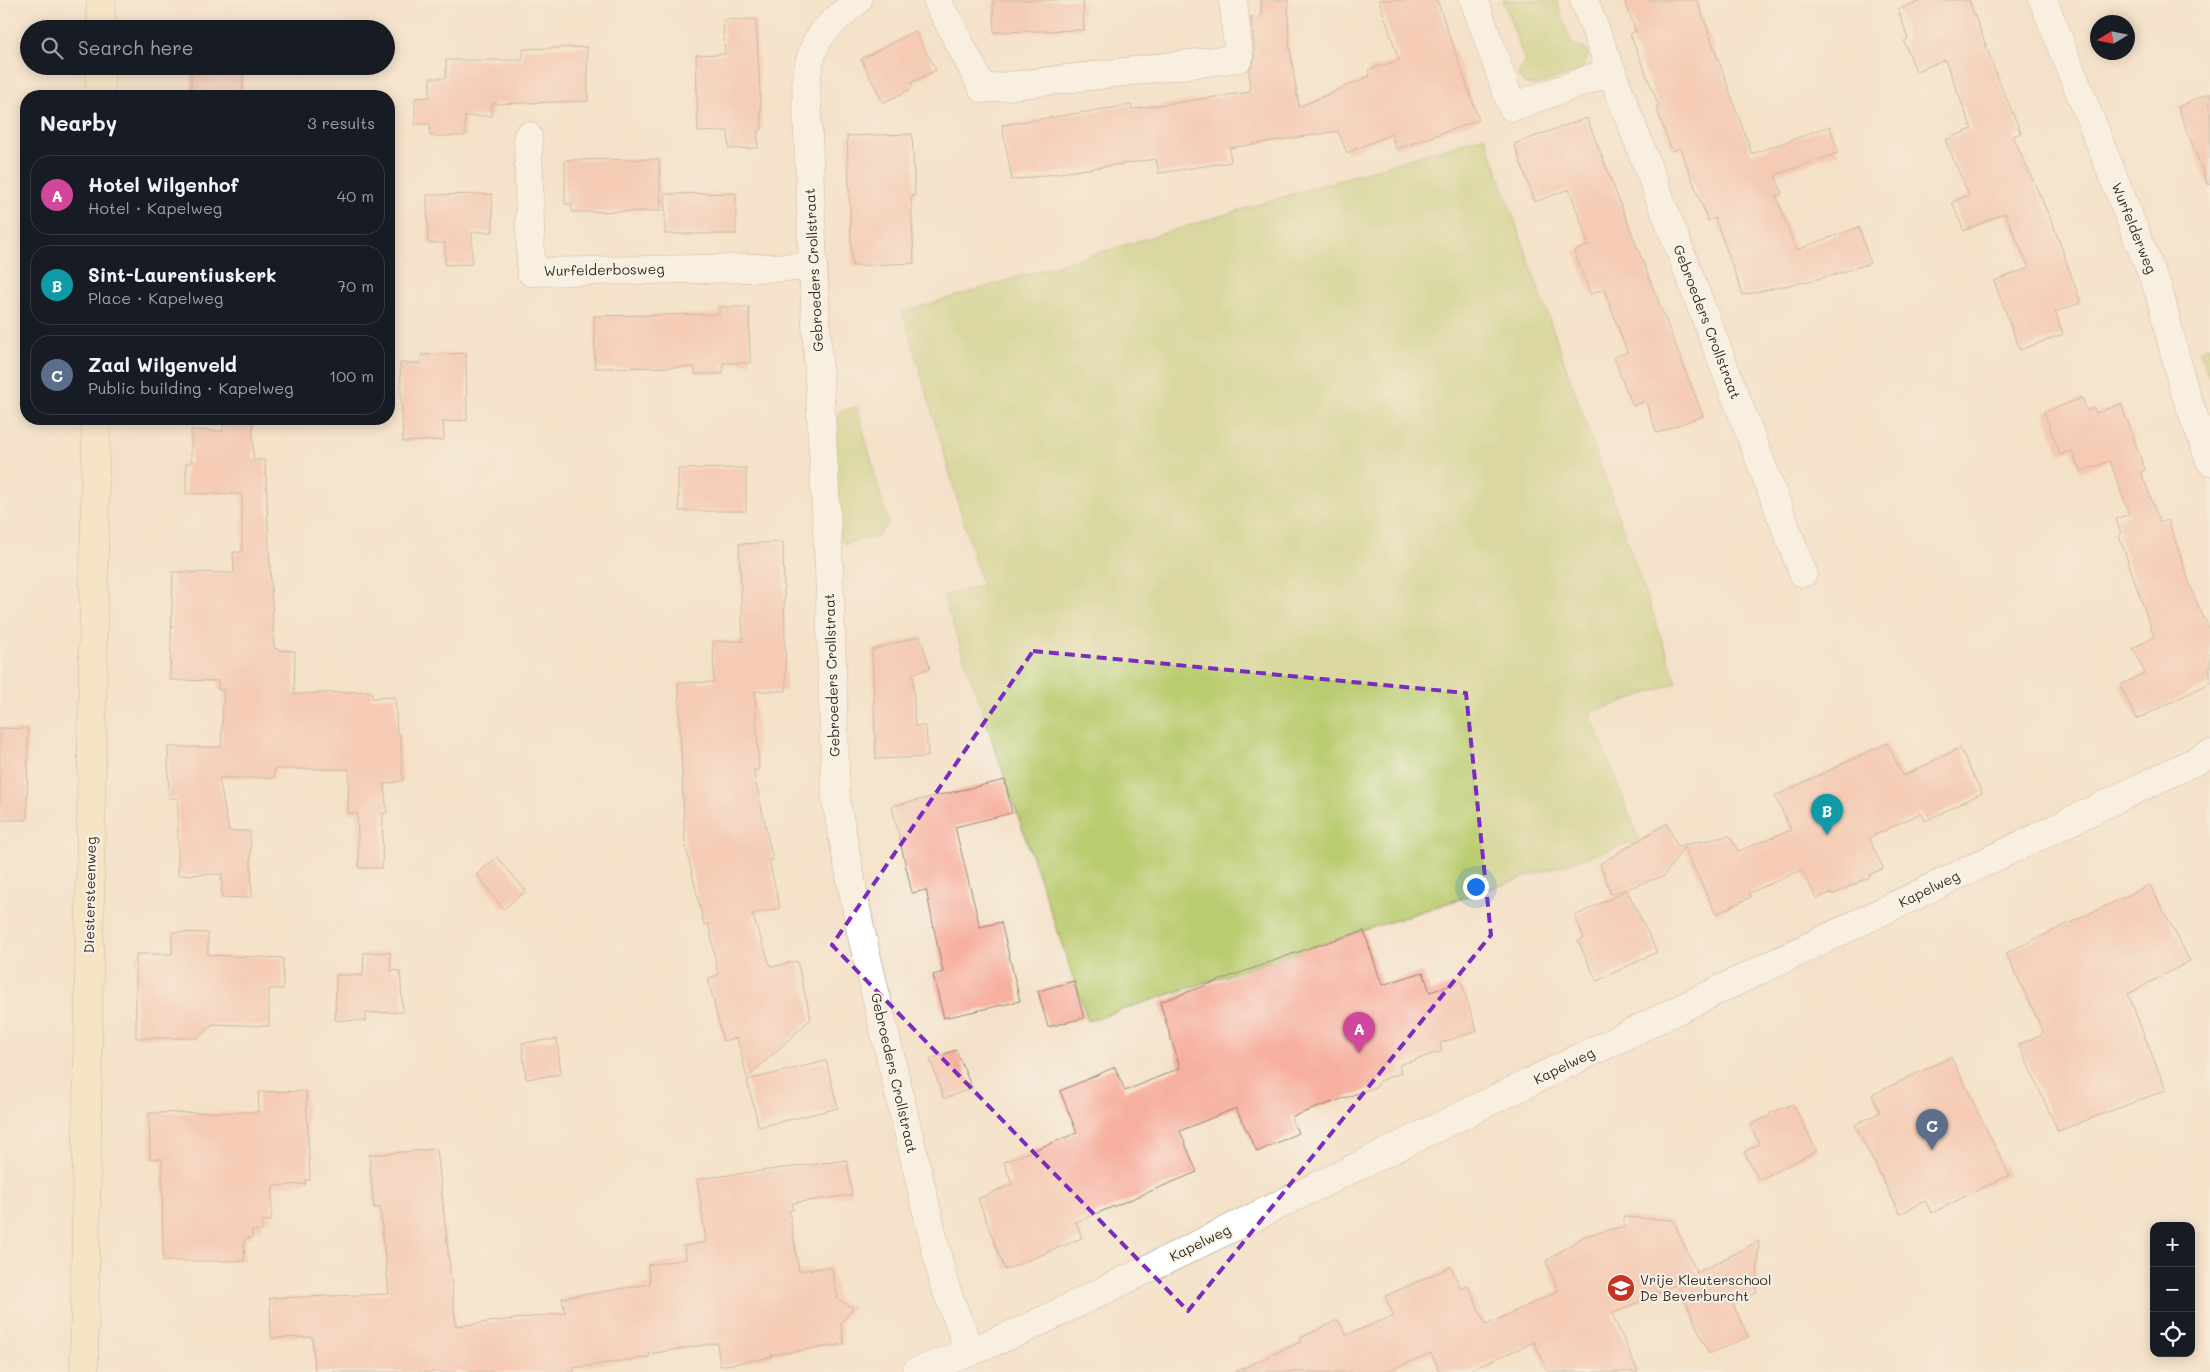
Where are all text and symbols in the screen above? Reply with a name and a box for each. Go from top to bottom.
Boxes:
north arrow [2090,15,2135,60]
search box [20,20,395,75]
icon: search [38,34,66,62]
text: Search here [78,35,194,60]
text: Nearby [40,109,117,136]
text: 3 results [307,112,375,133]
text: Hotel Wilgenhof [88,172,239,197]
street label: Wurfelderweg [2108,179,2161,276]
text: A [51,185,63,206]
text: 40 m [337,185,374,206]
street label: Gebroeders Crollstraat [800,188,827,352]
text: Hotel · Kapelweg [88,197,222,218]
street label: Gebroeders Crollstraat [1669,242,1746,402]
street label: Wurfelderbosweg [543,259,665,280]
text: Sint-Laurentiuskerk [88,262,276,287]
text: B [52,275,62,296]
text: 70 m [337,275,374,296]
text: Place · Kapelweg [88,287,223,308]
text: Zaal Wilgenveld [88,352,237,377]
text: C [51,365,63,386]
text: 100 m [329,365,374,386]
text: Public building · Kapelweg [88,377,294,398]
street label: Gebroeders Crollstraat [819,593,844,757]
pin: B [1811,794,1843,835]
street label: Diestersteenweg [79,836,100,954]
street label: Kapelweg [1895,866,1962,911]
your location [1463,874,1489,900]
street label: Gebroeders Crollstraat [867,991,922,1155]
pin: A [1343,1012,1375,1053]
street label: Kapelweg [1530,1043,1597,1088]
pin: C [1916,1109,1948,1150]
street label: Kapelweg [1166,1220,1233,1265]
map controls [2150,1222,2195,1357]
button: + [2150,1222,2195,1267]
button: − [2150,1267,2195,1312]
place label: Vrije Kleuterschool De Beverburcht [1640,1270,1771,1305]
school or university icon: Vrije Kleuterschool De Beverburcht [1606,1273,1636,1303]
button: locate [2150,1312,2195,1357]

